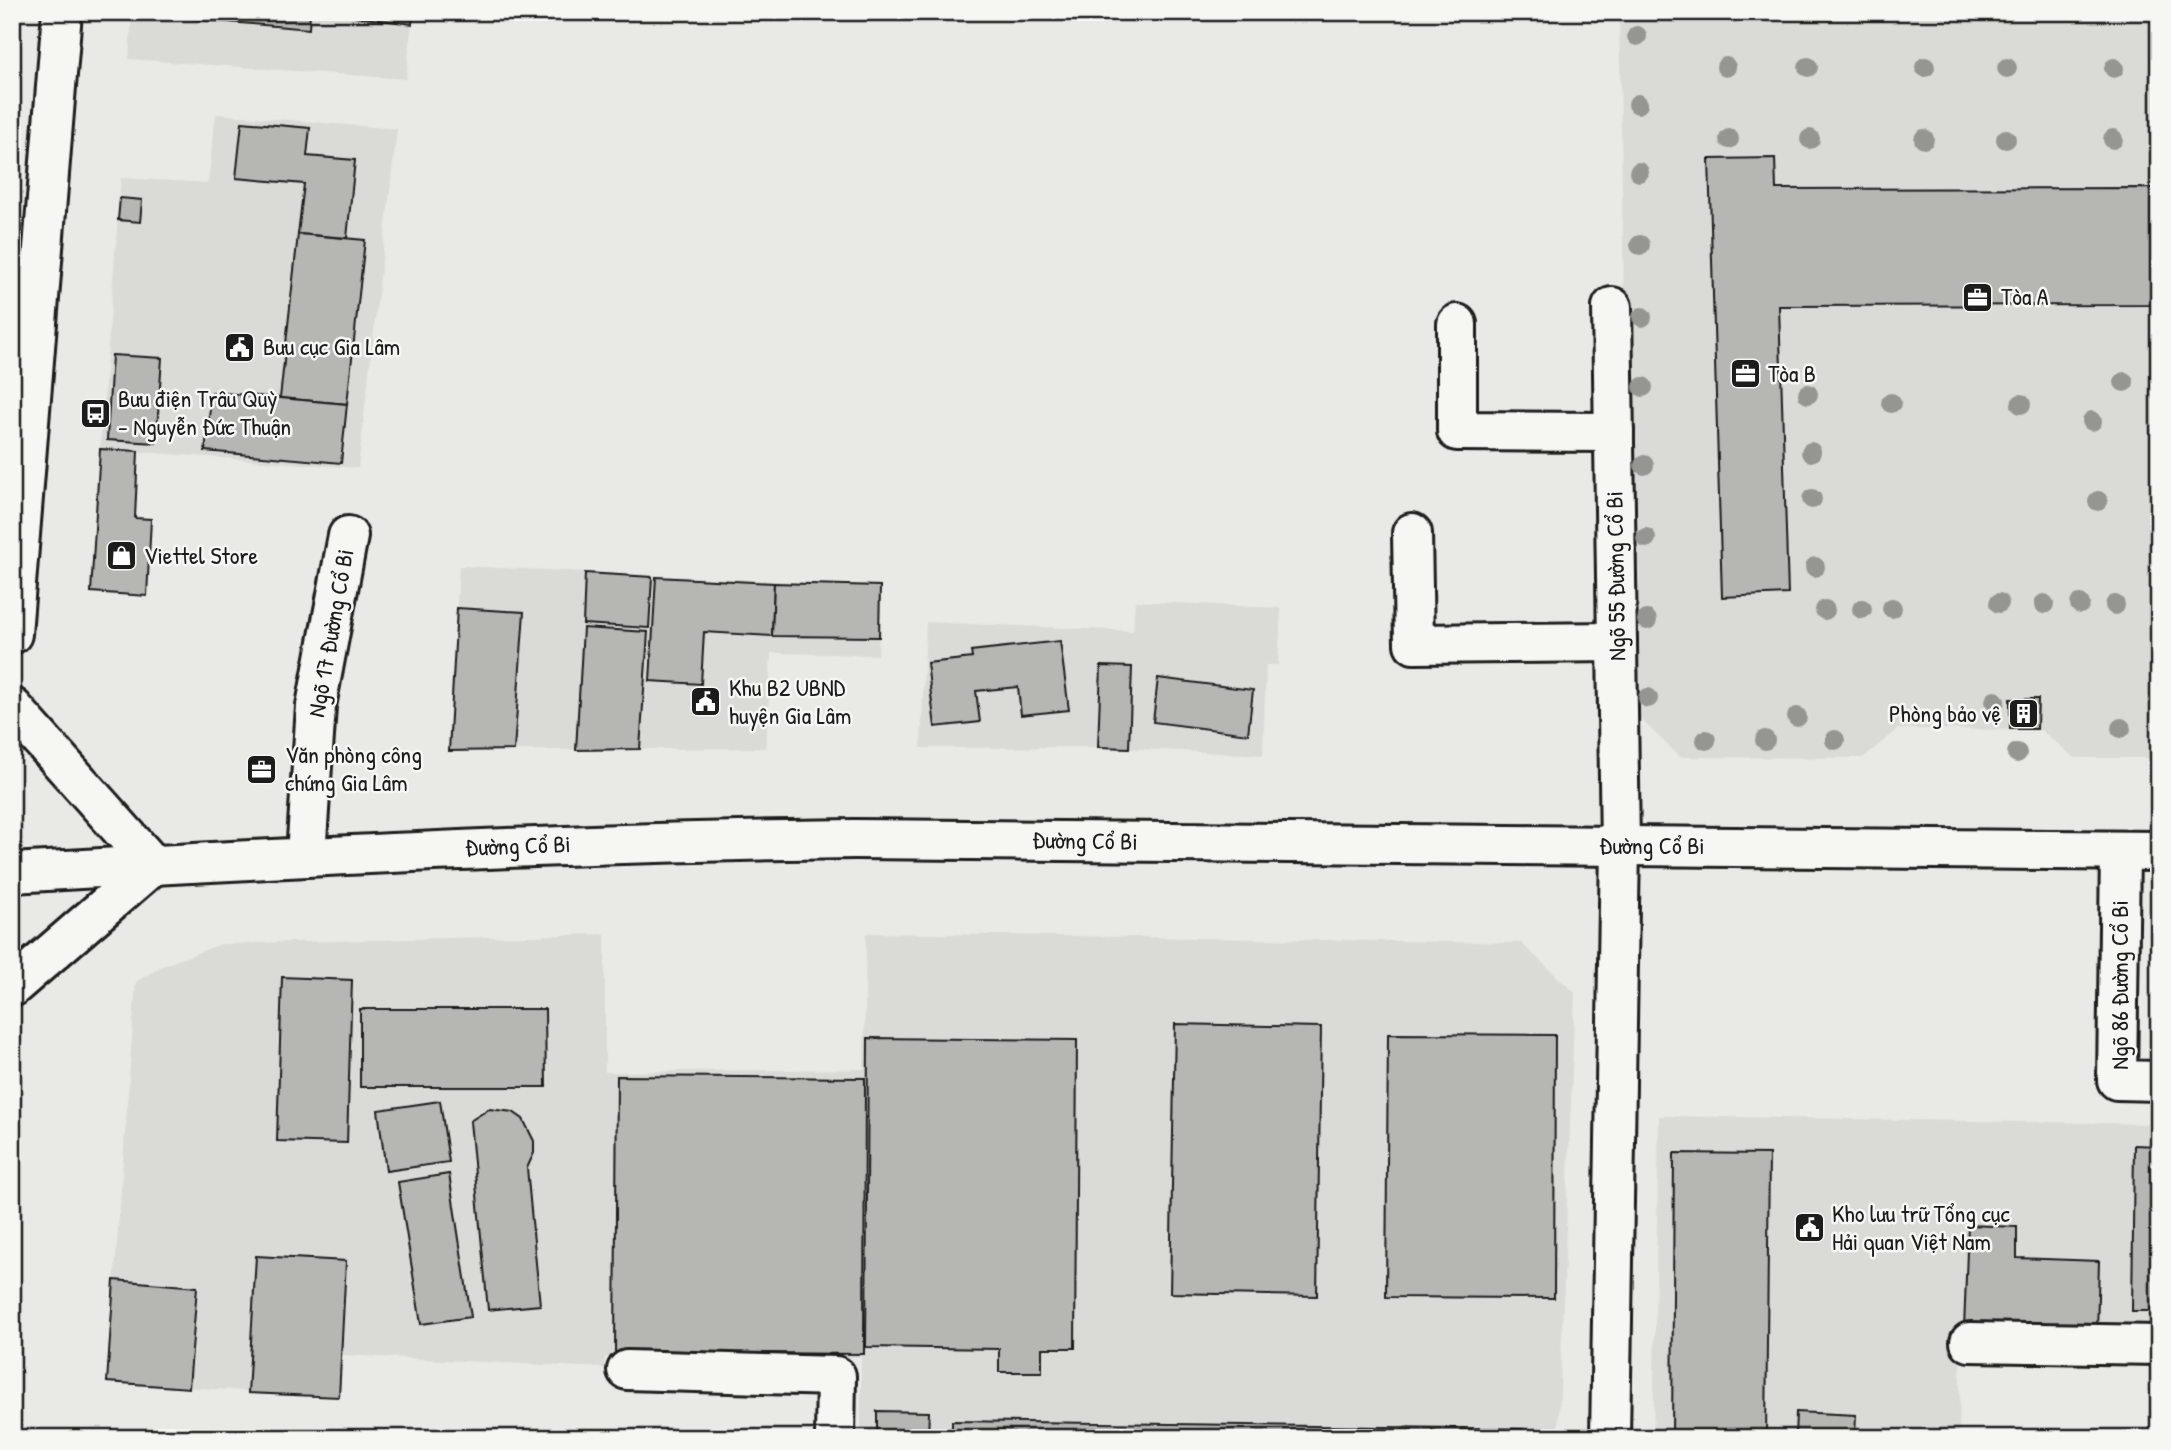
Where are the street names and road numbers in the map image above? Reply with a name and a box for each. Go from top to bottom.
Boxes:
street label: Ngõ 55 Đường Cổ Bi [1598,491,1632,661]
street label: Ngõ 17 Đường Cổ Bi [299,546,361,719]
street label: Đường Cổ Bi [1032,823,1138,857]
street label: Đường Cổ Bi [465,827,571,863]
street label: Đường Cổ Bi [1599,829,1705,861]
street label: Ngõ 86 Đường Cổ Bi [2103,900,2135,1070]

